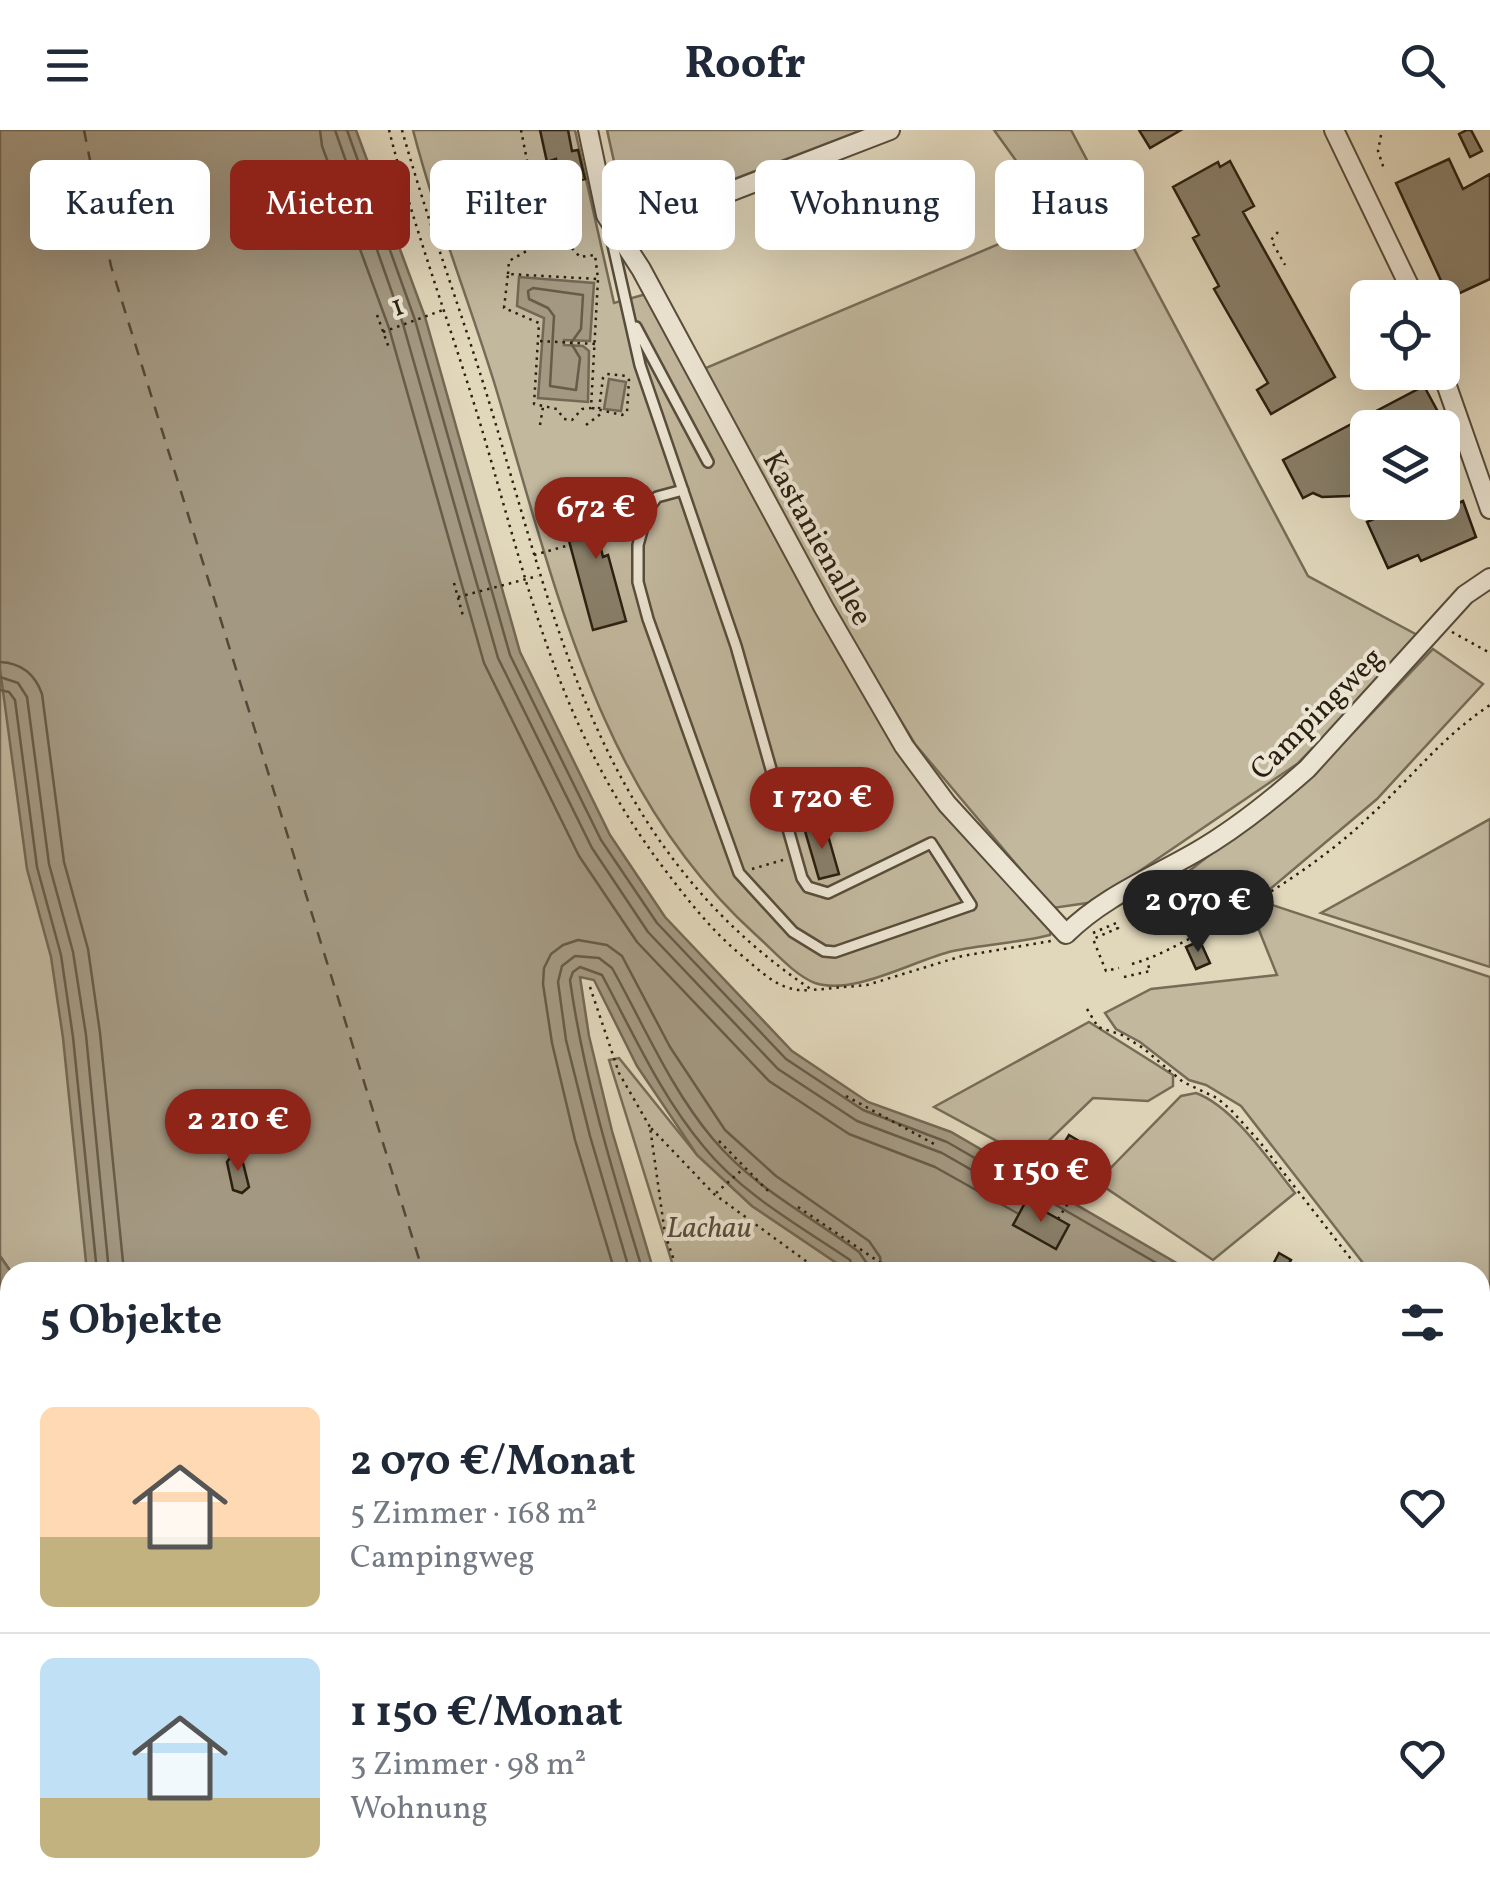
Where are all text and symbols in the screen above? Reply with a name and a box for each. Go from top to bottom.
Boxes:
text: Roofr [684,34,806,97]
icon: menu [40,38,95,93]
icon: search [1395,38,1450,93]
chip: Kaufen [30,160,210,250]
chip: Mieten [230,160,410,250]
chip: Filter [430,160,582,250]
chip: Neu [602,160,735,250]
chip: Wohnung [755,160,975,250]
chip: Haus [995,160,1144,250]
map controls [1350,280,1460,520]
button: locate [1350,280,1460,390]
street label: 1 [385,285,410,329]
button: layers [1350,410,1460,520]
street label: Kastanienallee [751,444,882,634]
pin: 672 € [526,477,666,562]
text: 672 € [556,487,636,531]
street label: Campingweg [1241,638,1393,790]
pin: 1 720 € [730,767,914,852]
text: 1 720 € [772,777,872,821]
pin: 2 070 € [1106,870,1290,955]
text: 2 070 € [1145,880,1251,924]
pin: 2 210 € [146,1089,330,1174]
text: 2 210 € [187,1099,289,1143]
pin: 1 150 € [949,1140,1133,1225]
text: 1 150 € [993,1150,1089,1194]
park label: Lachau [666,1208,752,1250]
text: 5 Objekte [40,1293,222,1352]
icon: filters [1395,1295,1450,1350]
text: 2 070 €/Monat [350,1434,636,1493]
icon: home [120,1447,240,1567]
icon: heart [1395,1480,1450,1535]
text: 5 Zimmer · 168 m² [350,1493,597,1537]
text: Campingweg [350,1537,535,1581]
text: 1 150 €/Monat [350,1685,623,1744]
icon: home [120,1698,240,1818]
icon: heart [1395,1731,1450,1786]
text: 3 Zimmer · 98 m² [350,1744,586,1788]
text: Wohnung [350,1788,488,1832]

